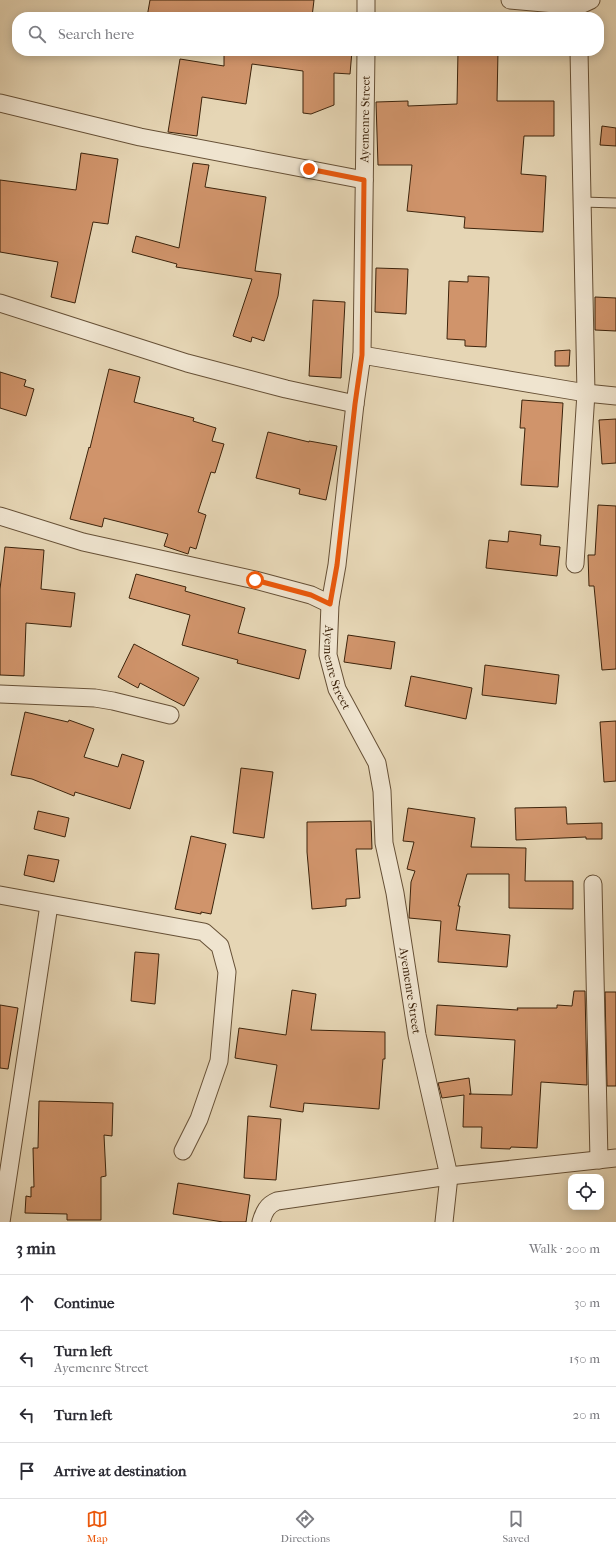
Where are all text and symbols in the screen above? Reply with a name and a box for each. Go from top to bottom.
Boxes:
search box [12,12,604,56]
icon: search [26,23,48,45]
text: Search here [58,25,134,43]
street label: Ayemenre Street [357,74,373,164]
route end [300,160,318,178]
route start [246,571,264,589]
street label: Ayemenre Street [321,624,354,713]
street label: Ayemenre Street [396,945,424,1036]
map controls [568,1174,604,1210]
button: locate [568,1174,604,1210]
text: 3 min [16,1238,56,1258]
text: Walk · 200 m [529,1241,600,1256]
icon: ahead [16,1292,38,1314]
text: Continue [54,1294,114,1312]
text: 30 m [574,1295,600,1310]
text: Turn left [54,1342,112,1360]
icon: left [16,1348,38,1370]
text: 150 m [569,1351,600,1366]
text: Ayemenre Street [54,1360,149,1375]
icon: left [16,1404,38,1426]
text: Turn left [54,1406,112,1424]
text: 20 m [573,1407,600,1422]
icon: arrive [16,1460,38,1482]
text: Arrive at destination [54,1462,186,1480]
tab: Map [86,1508,108,1545]
tab: Directions [281,1508,330,1545]
tab: Saved [502,1508,530,1545]

